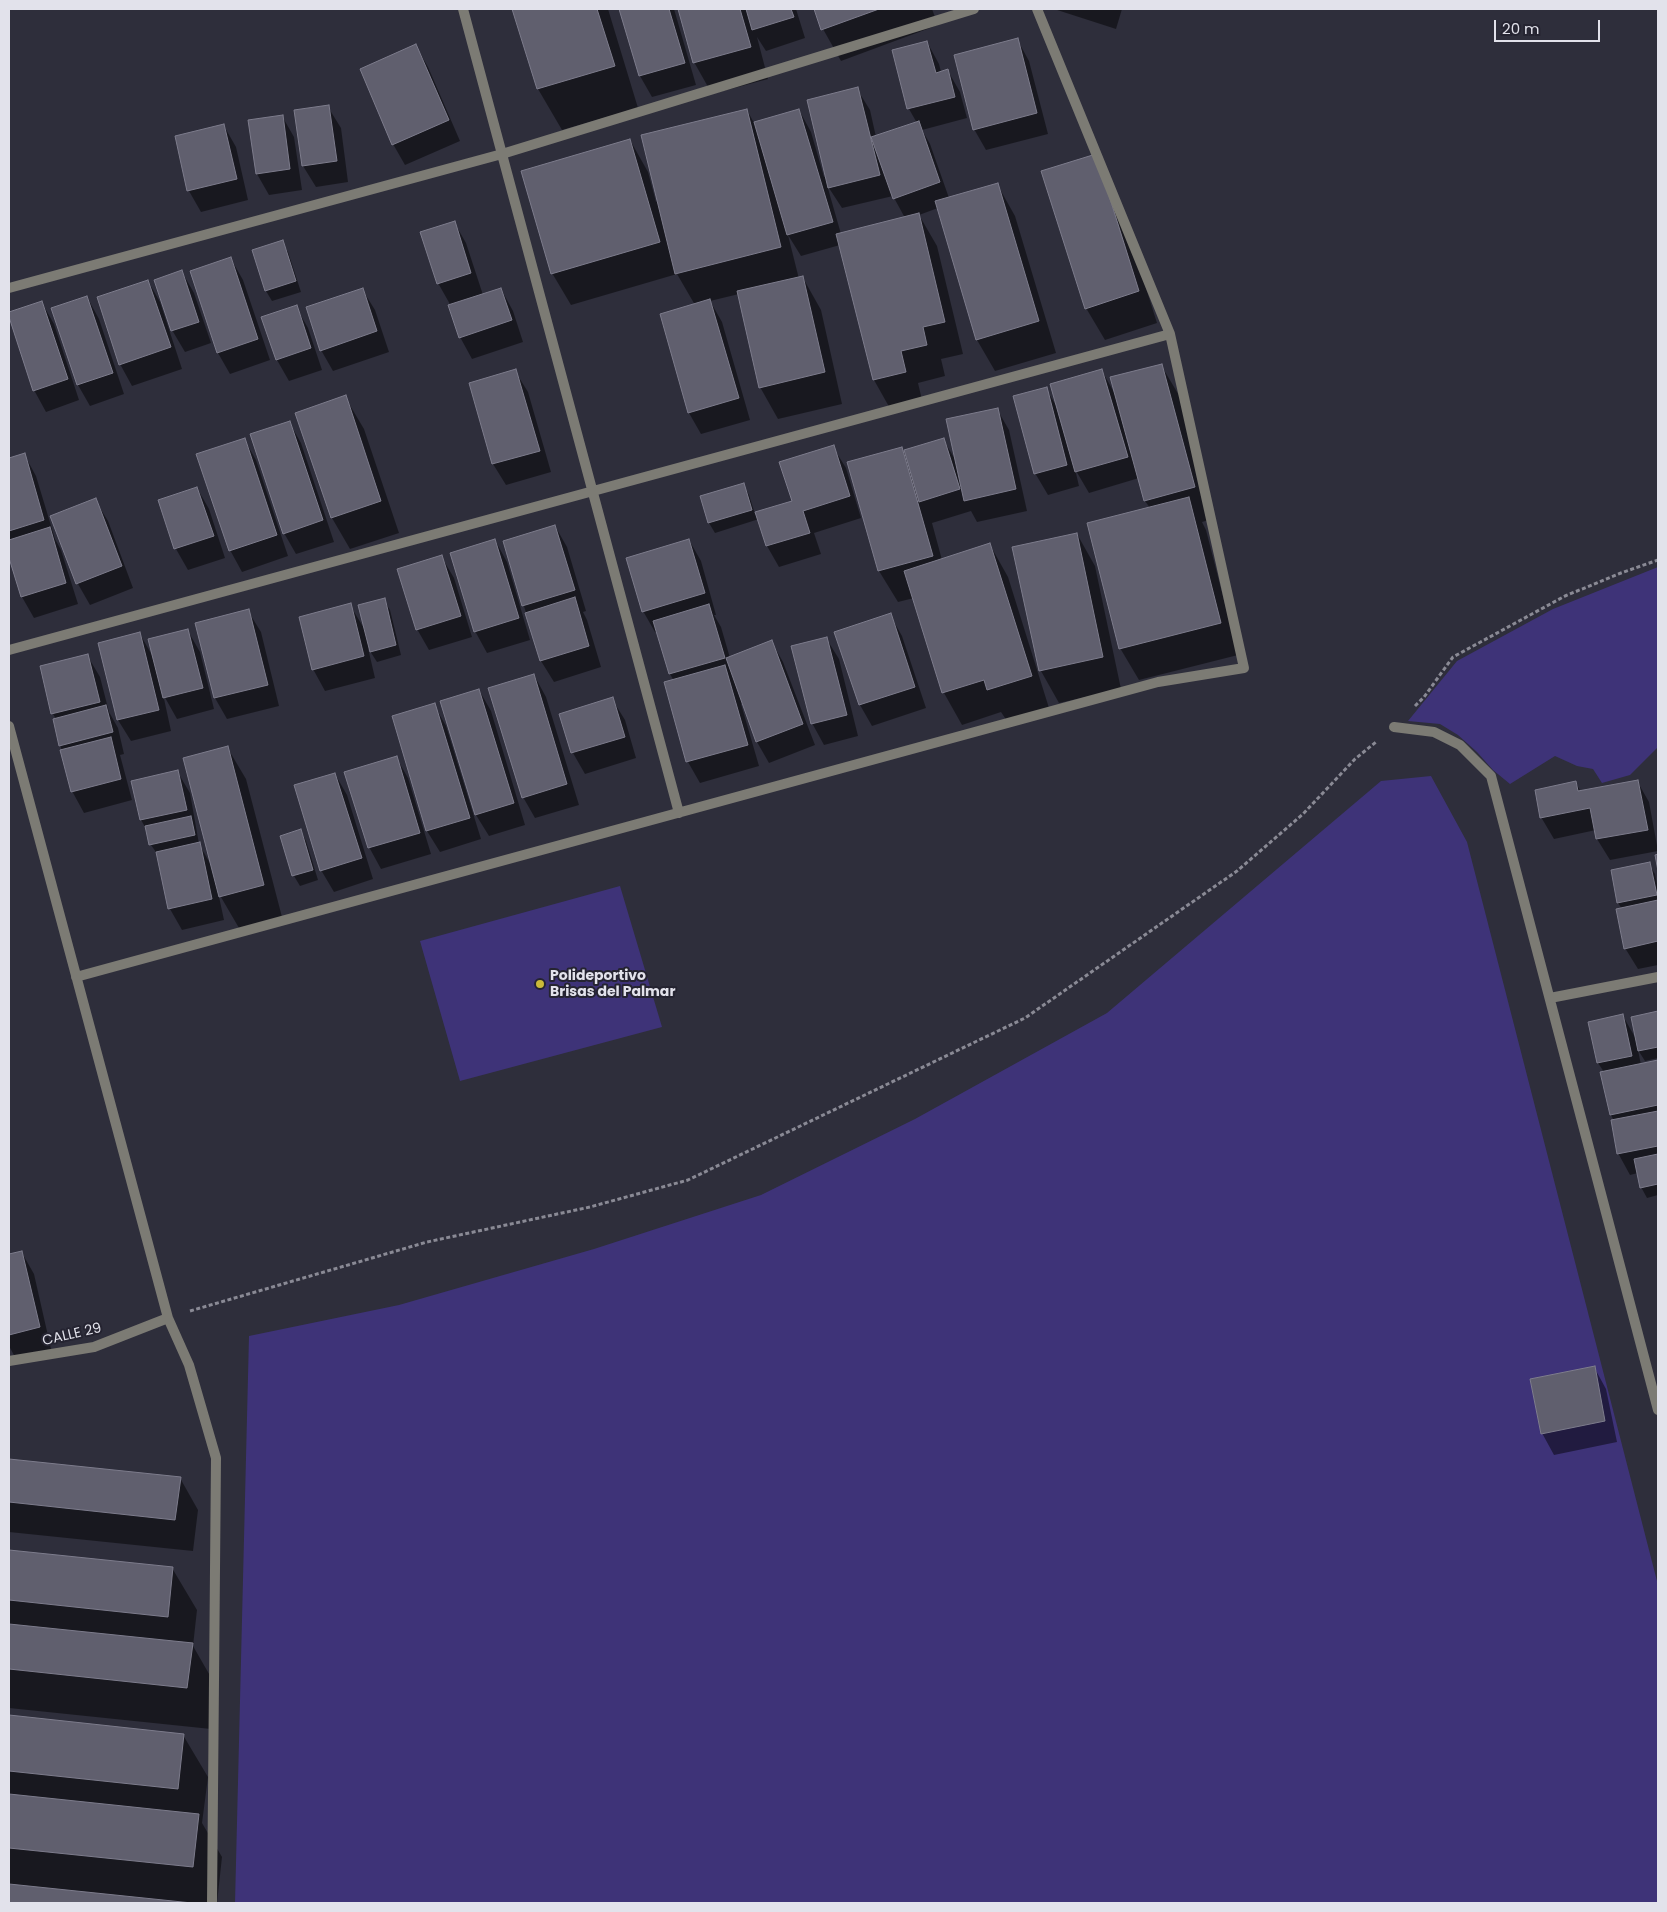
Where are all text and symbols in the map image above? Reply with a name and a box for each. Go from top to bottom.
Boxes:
scale bar [1497,10,1603,42]
text: 20 m [1502,18,1540,39]
place label: Polideportivo Brisas del Palmar [550,968,675,1000]
marker: Polideportivo Brisas del Palmar [534,978,546,990]
street label: CALLE 29 [41,1320,103,1350]

